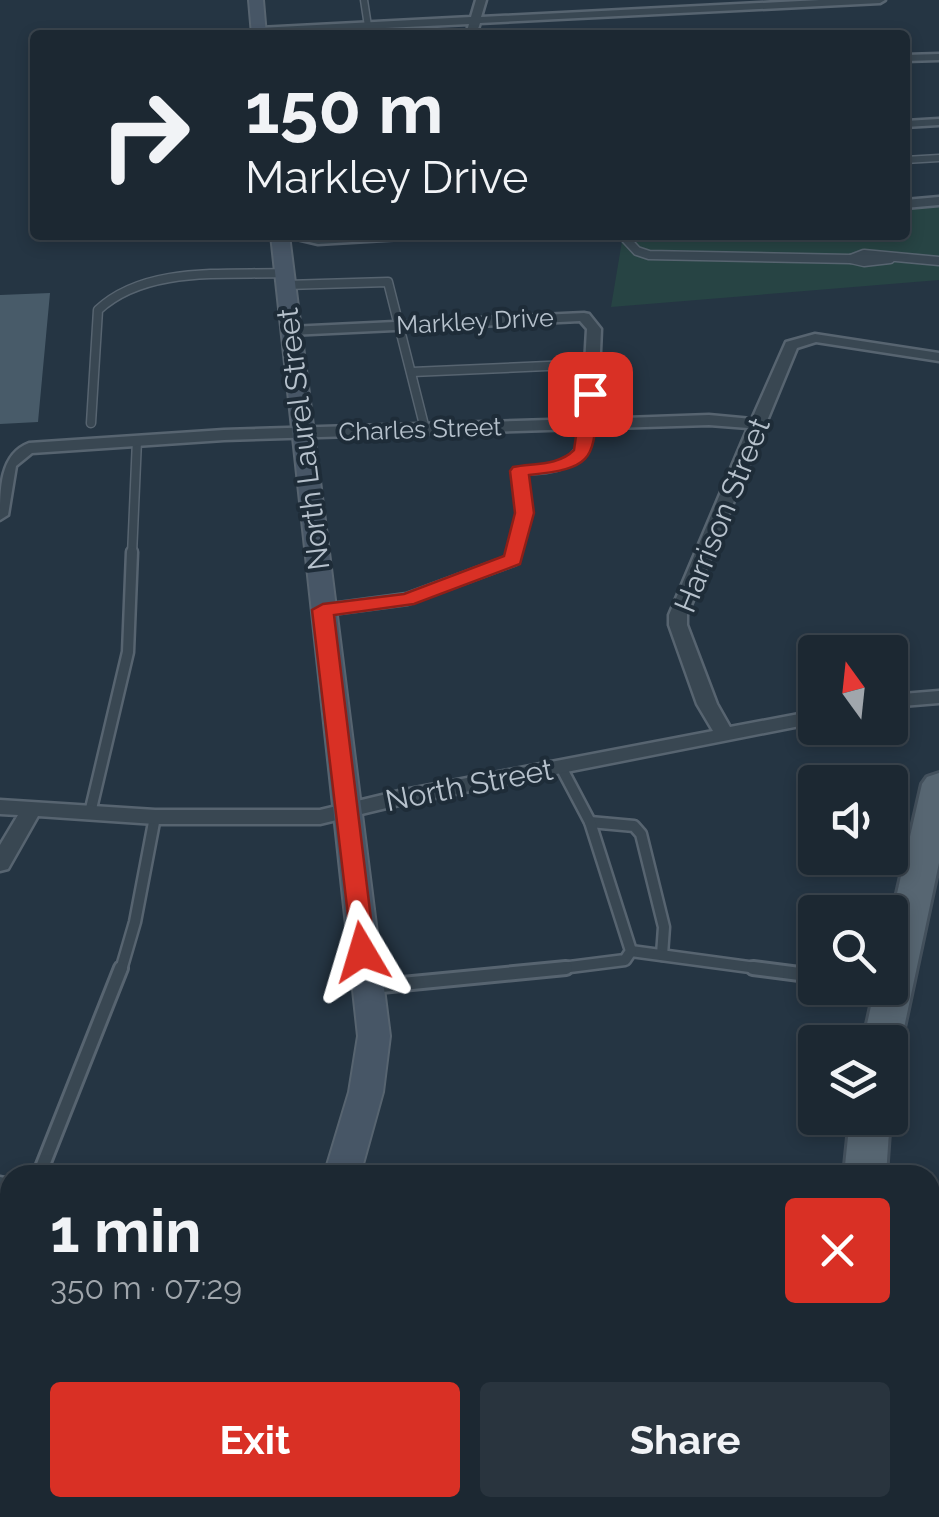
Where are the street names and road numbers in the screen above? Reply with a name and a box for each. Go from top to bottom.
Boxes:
street label: Markley Drive [396,302,554,340]
street label: North Laurel Street [270,306,336,572]
street label: Charles Street [338,411,503,447]
street label: Harrison Street [667,413,777,617]
street label: North Street [382,752,556,818]

